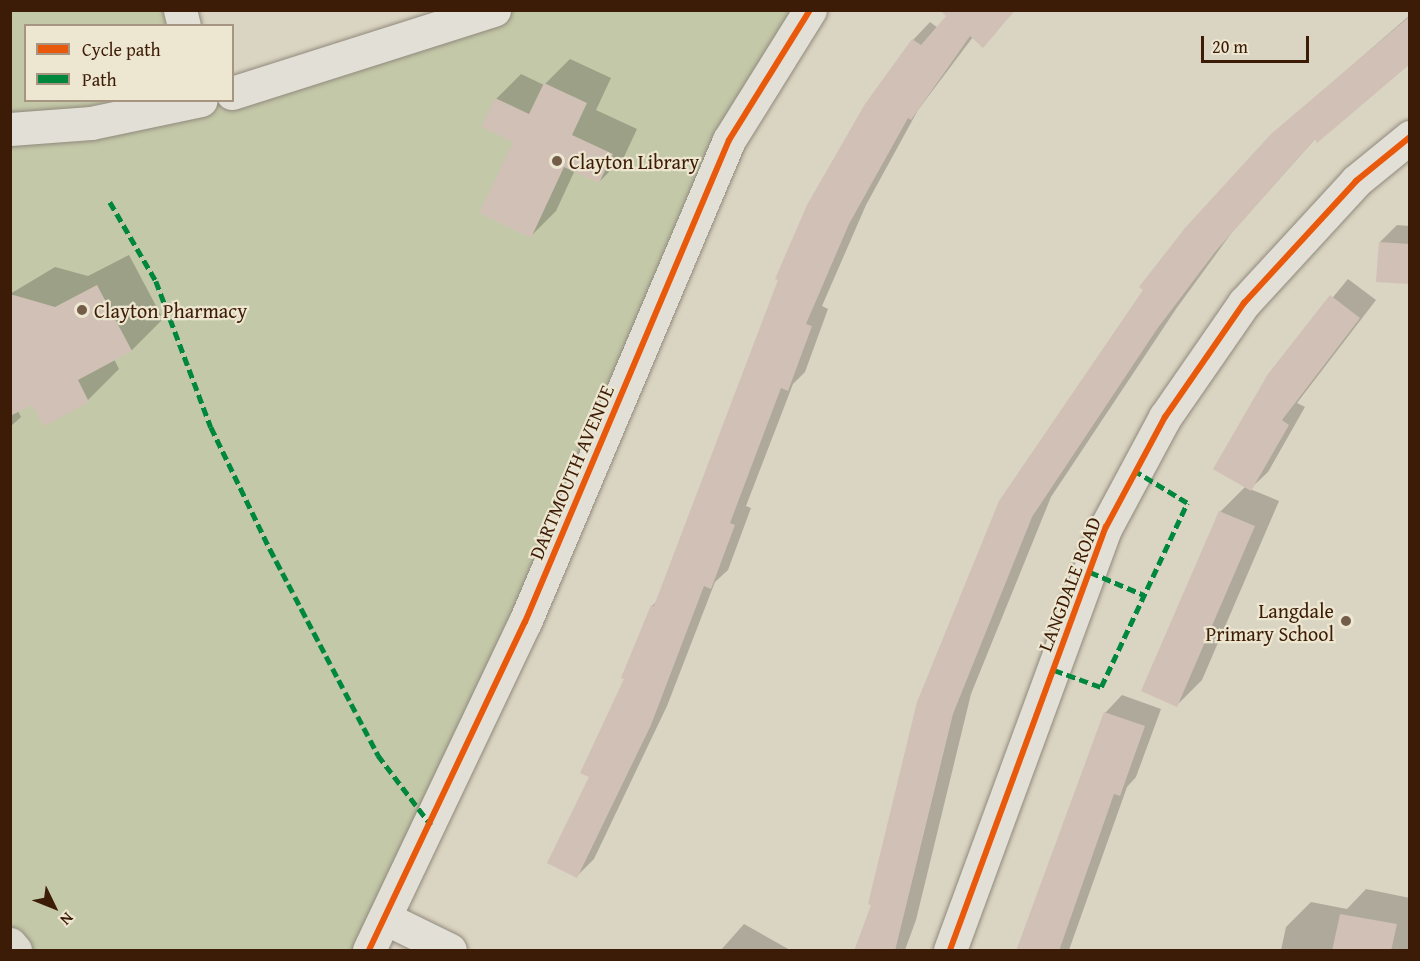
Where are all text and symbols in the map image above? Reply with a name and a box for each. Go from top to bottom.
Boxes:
legend [24,24,234,102]
scale bar [1204,24,1312,62]
text: 20 m [1212,33,1248,60]
text: Cycle path [82,36,161,63]
text: Path [82,66,117,93]
place label: Clayton Library [569,149,699,173]
marker: Clayton Library [550,154,564,168]
place label: Clayton Pharmacy [94,298,247,322]
marker: Clayton Pharmacy [75,303,89,317]
street label: DARTMOUTH AVENUE [523,381,619,563]
street label: LANGDALE ROAD [1032,513,1106,655]
place label: Langdale Primary School [1205,598,1334,645]
marker: Langdale Primary School [1339,614,1353,628]
north arrow [24,877,84,937]
text: N [55,907,80,931]

